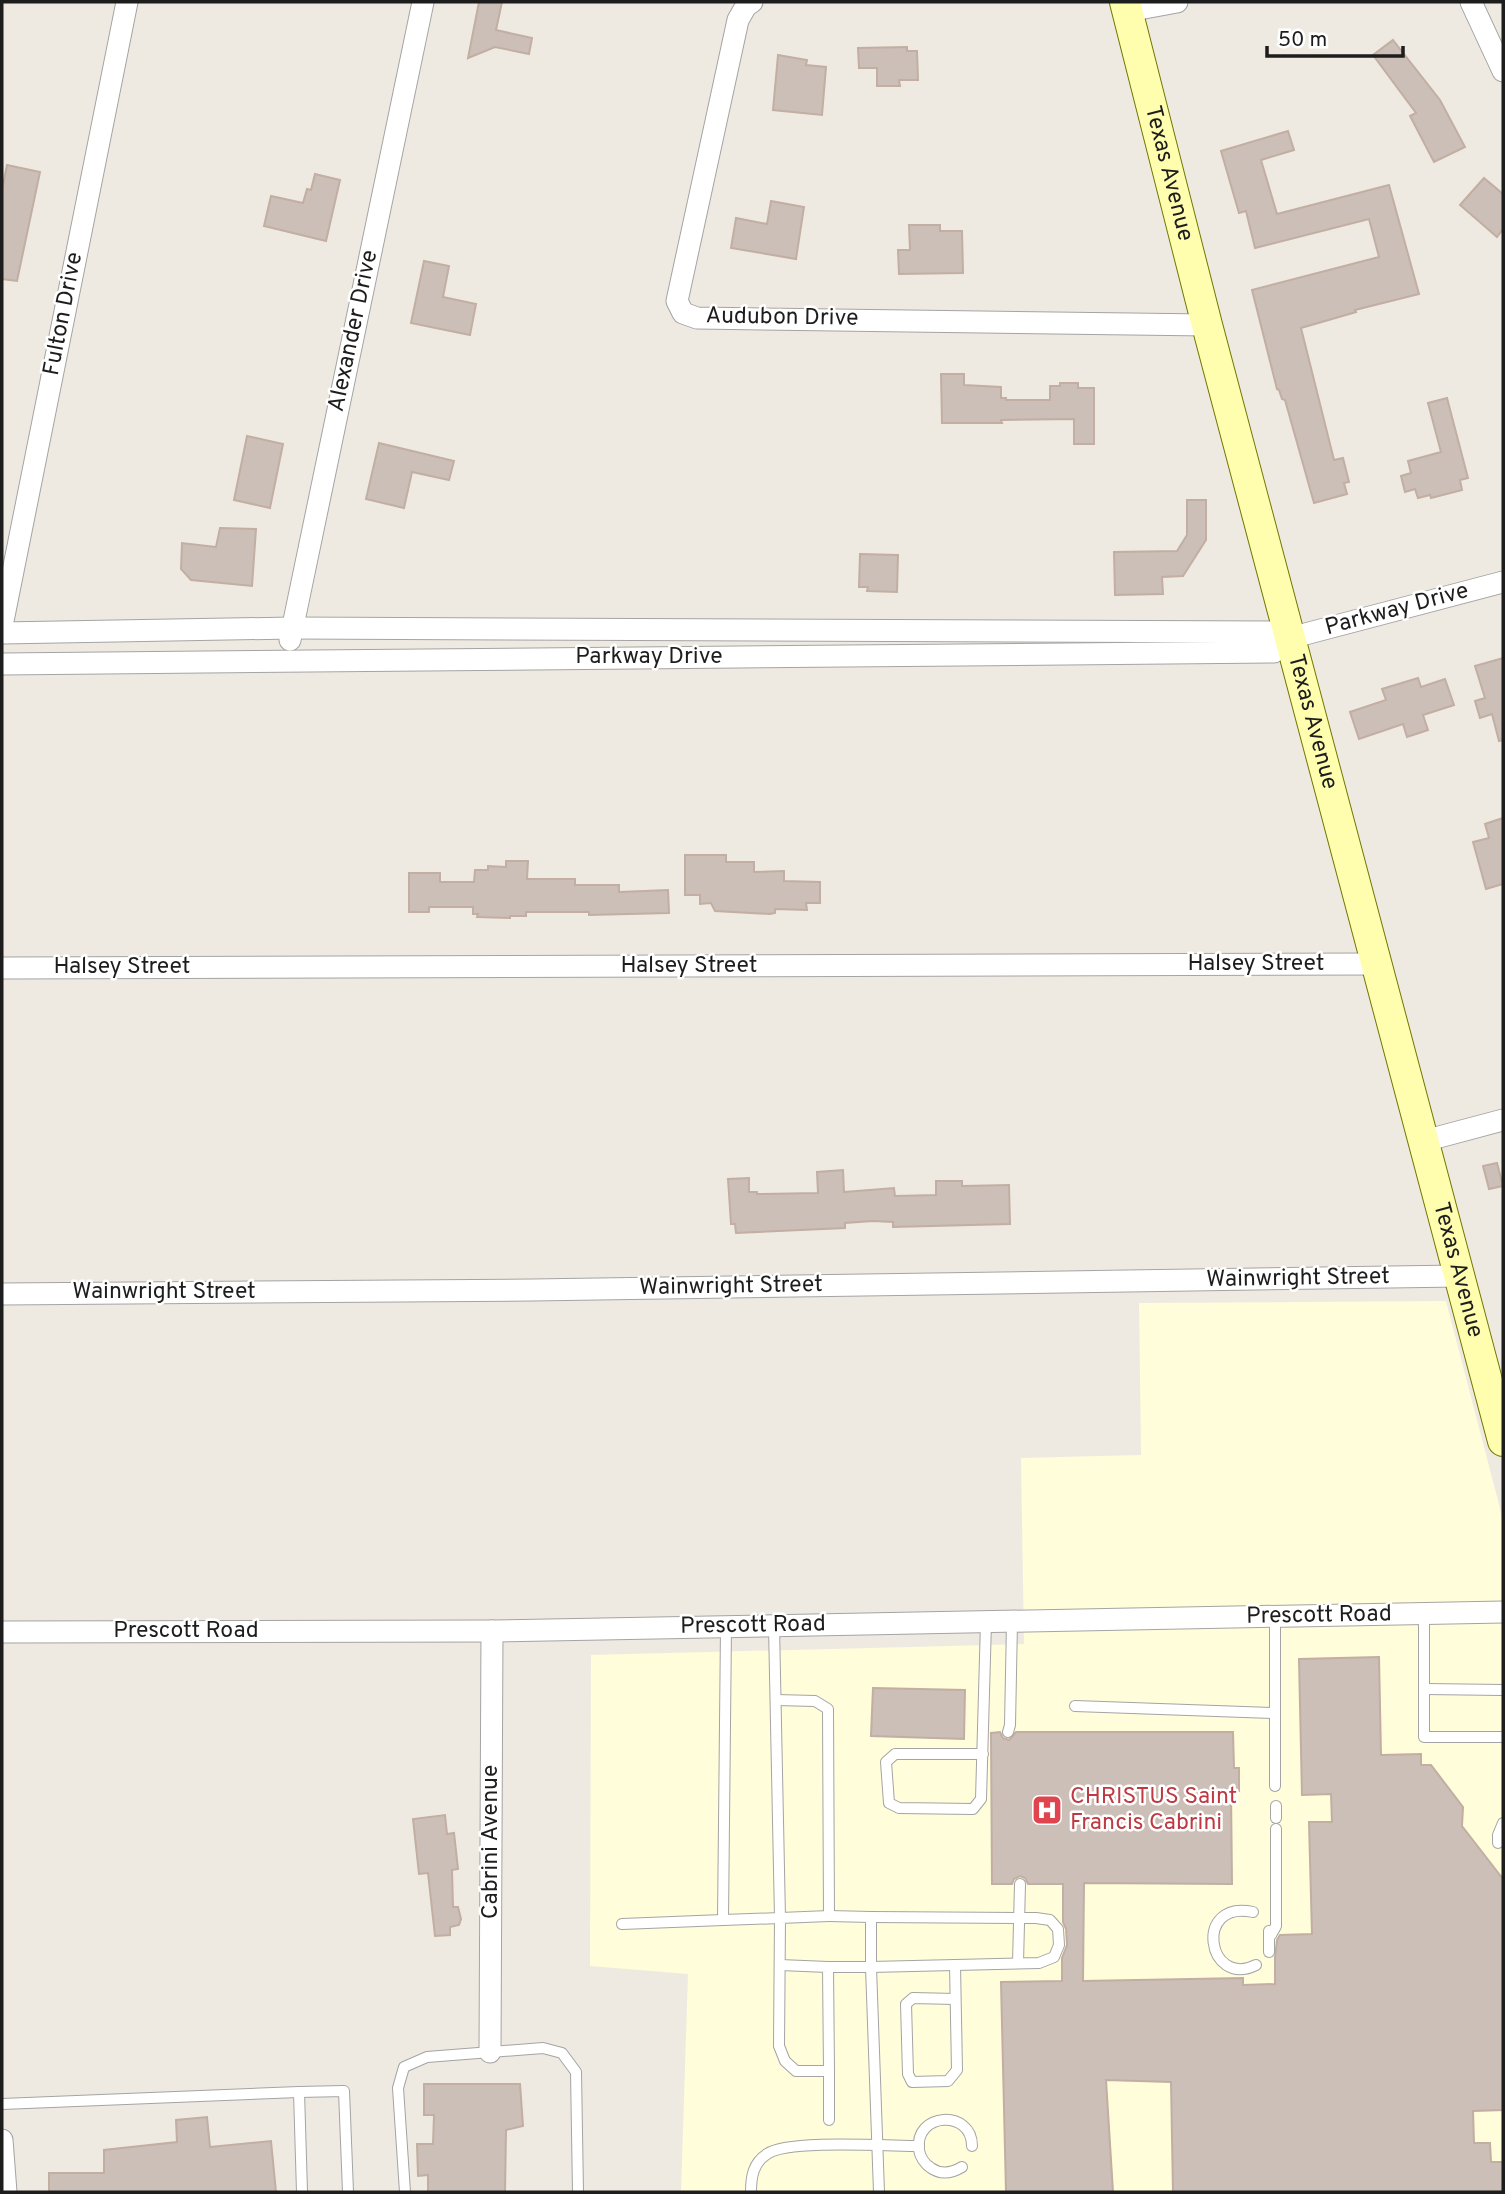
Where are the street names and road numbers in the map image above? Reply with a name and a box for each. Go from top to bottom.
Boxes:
street label: Texas Avenue [1137,103,1200,244]
street label: Alexander Drive [323,247,385,415]
street label: Fulton Drive [38,250,90,378]
street label: Audubon Drive [705,302,859,334]
street label: Parkway Drive [1322,577,1472,643]
street label: Parkway Drive [575,643,723,672]
street label: Texas Avenue [1281,651,1344,793]
street label: Halsey Street [1188,950,1324,979]
street label: Halsey Street [621,952,757,981]
street label: Halsey Street [54,953,190,982]
street label: Texas Avenue [1426,1199,1489,1341]
street label: Wainwright Street [1206,1263,1390,1295]
street label: Wainwright Street [639,1271,823,1303]
street label: Wainwright Street [72,1278,256,1307]
street label: Prescott Road [1246,1600,1392,1632]
street label: Prescott Road [680,1610,826,1642]
street label: Prescott Road [113,1617,259,1646]
street label: Cabrini Avenue [477,1765,506,1919]

